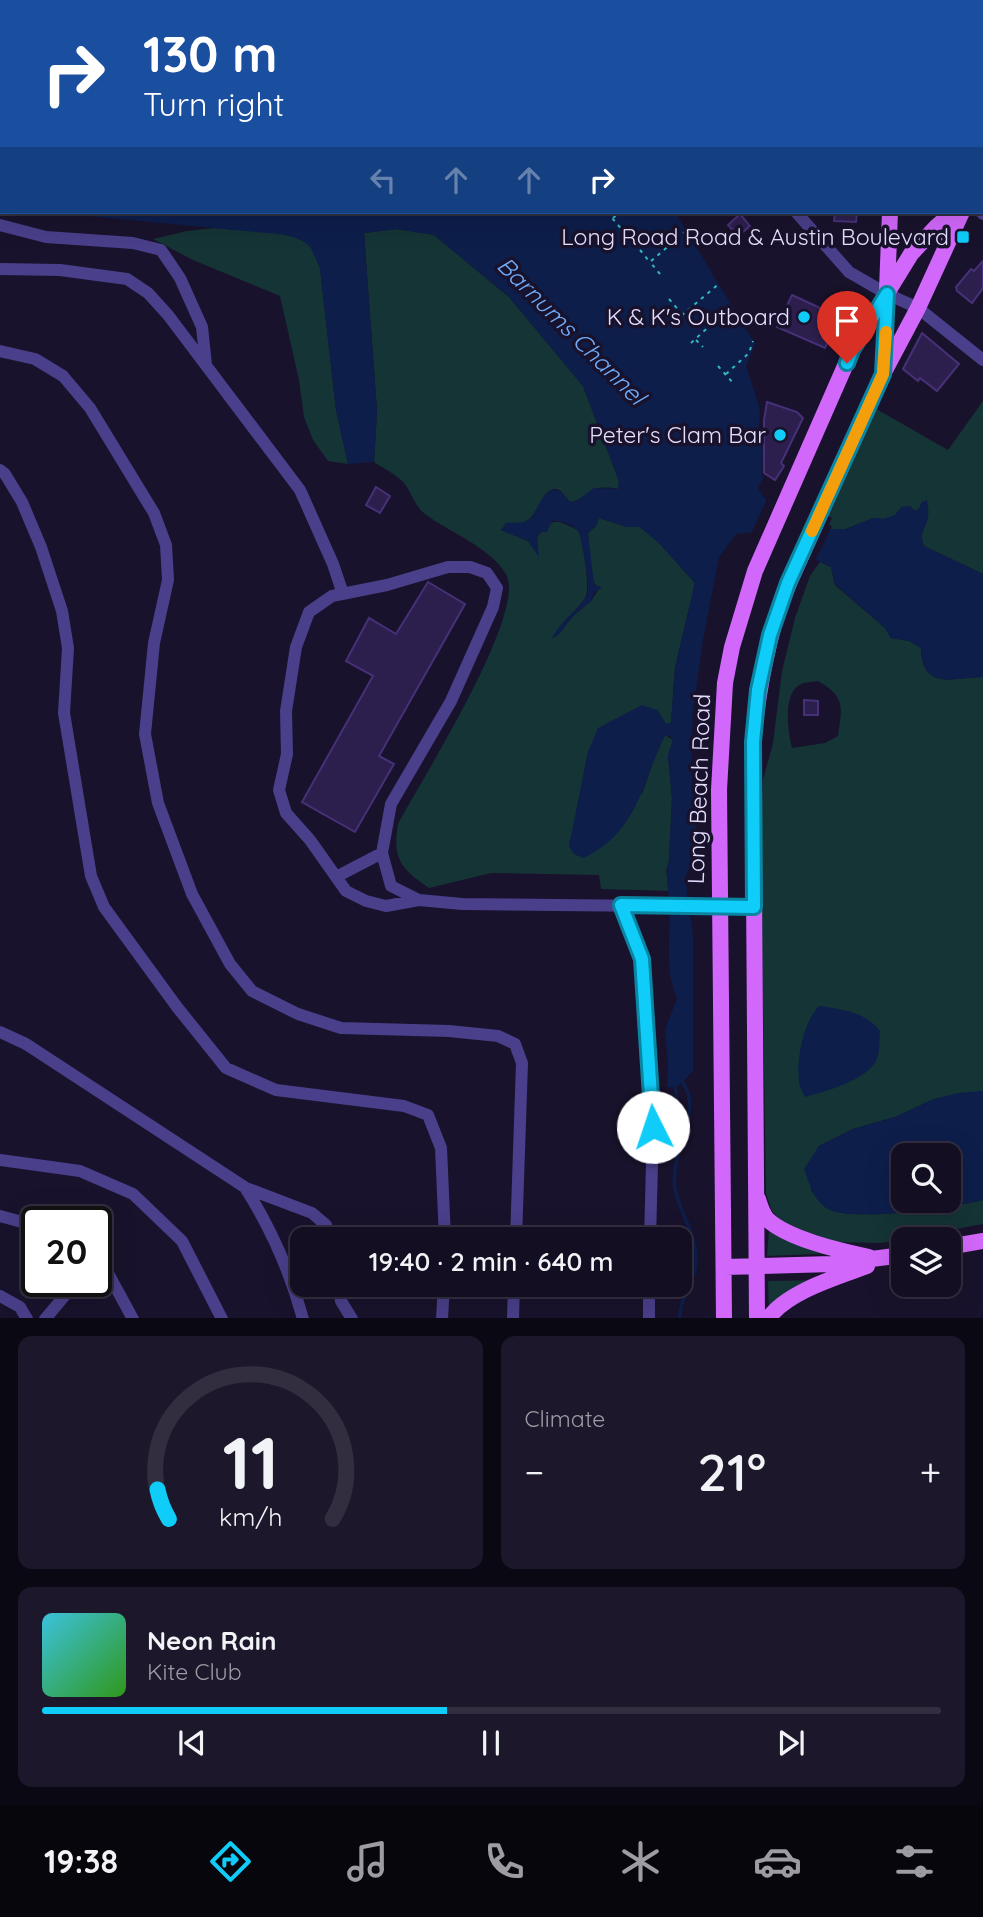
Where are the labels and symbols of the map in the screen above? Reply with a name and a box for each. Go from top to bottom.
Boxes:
place label: Long Road Road & Austin Boulevard [561,222,949,251]
marker: Long Road Road & Austin Boulevard [955,229,971,245]
water label: Barnums Channel [491,250,654,412]
pin [817,291,877,363]
place label: K & K's Outboard [607,302,790,331]
marker: K & K's Outboard [796,309,812,325]
place label: Peter's Clam Bar [589,420,766,449]
marker: Peter's Clam Bar [772,427,788,443]
street label: Long Beach Road [681,693,716,885]
position arrow [616,1090,690,1164]
speed limit sign: 20 [21,1206,112,1297]

